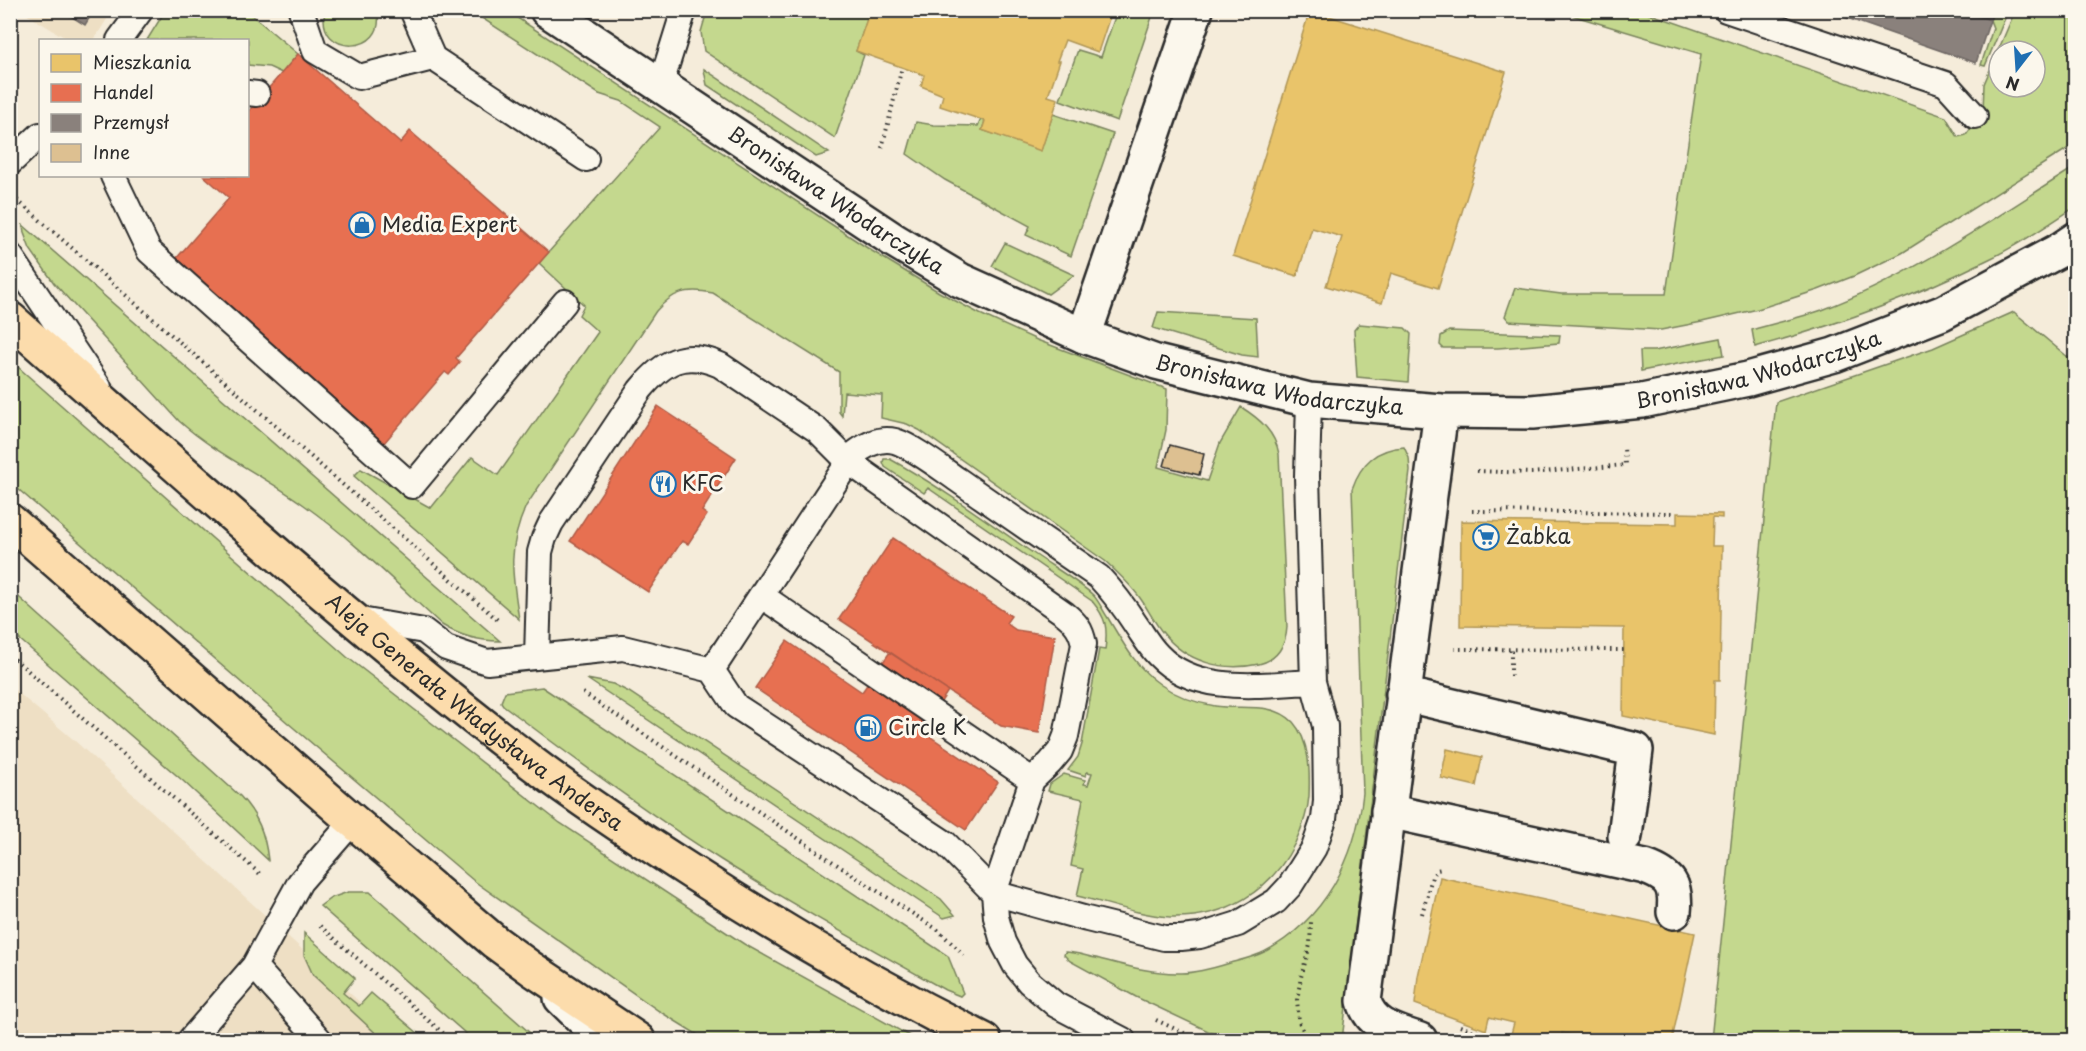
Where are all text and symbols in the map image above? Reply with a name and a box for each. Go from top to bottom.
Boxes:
legend [39,39,249,177]
north arrow [1987,39,2047,99]
text: Mieszkania [93,48,191,75]
text: N [2003,71,2022,98]
text: Handel [93,78,154,105]
text: Przemysł [93,108,169,135]
street label: Bronisława Włodarczyka [722,116,951,281]
text: Inne [93,138,130,165]
place label: Media Expert [382,207,517,239]
shop icon: Media Expert [347,210,377,240]
street label: Bronisława Włodarczyka [1632,320,1885,416]
street label: Bronisława Włodarczyka [1152,344,1405,422]
place label: KFC [682,466,724,498]
restaurant icon: KFC [648,469,678,499]
place label: Żabka [1506,519,1570,551]
supermarket icon: Żabka [1471,522,1501,552]
street label: Aleja Generała Władysława Andersa [320,585,631,838]
place label: Circle K [888,710,967,742]
fuel station icon: Circle K [853,713,883,743]

